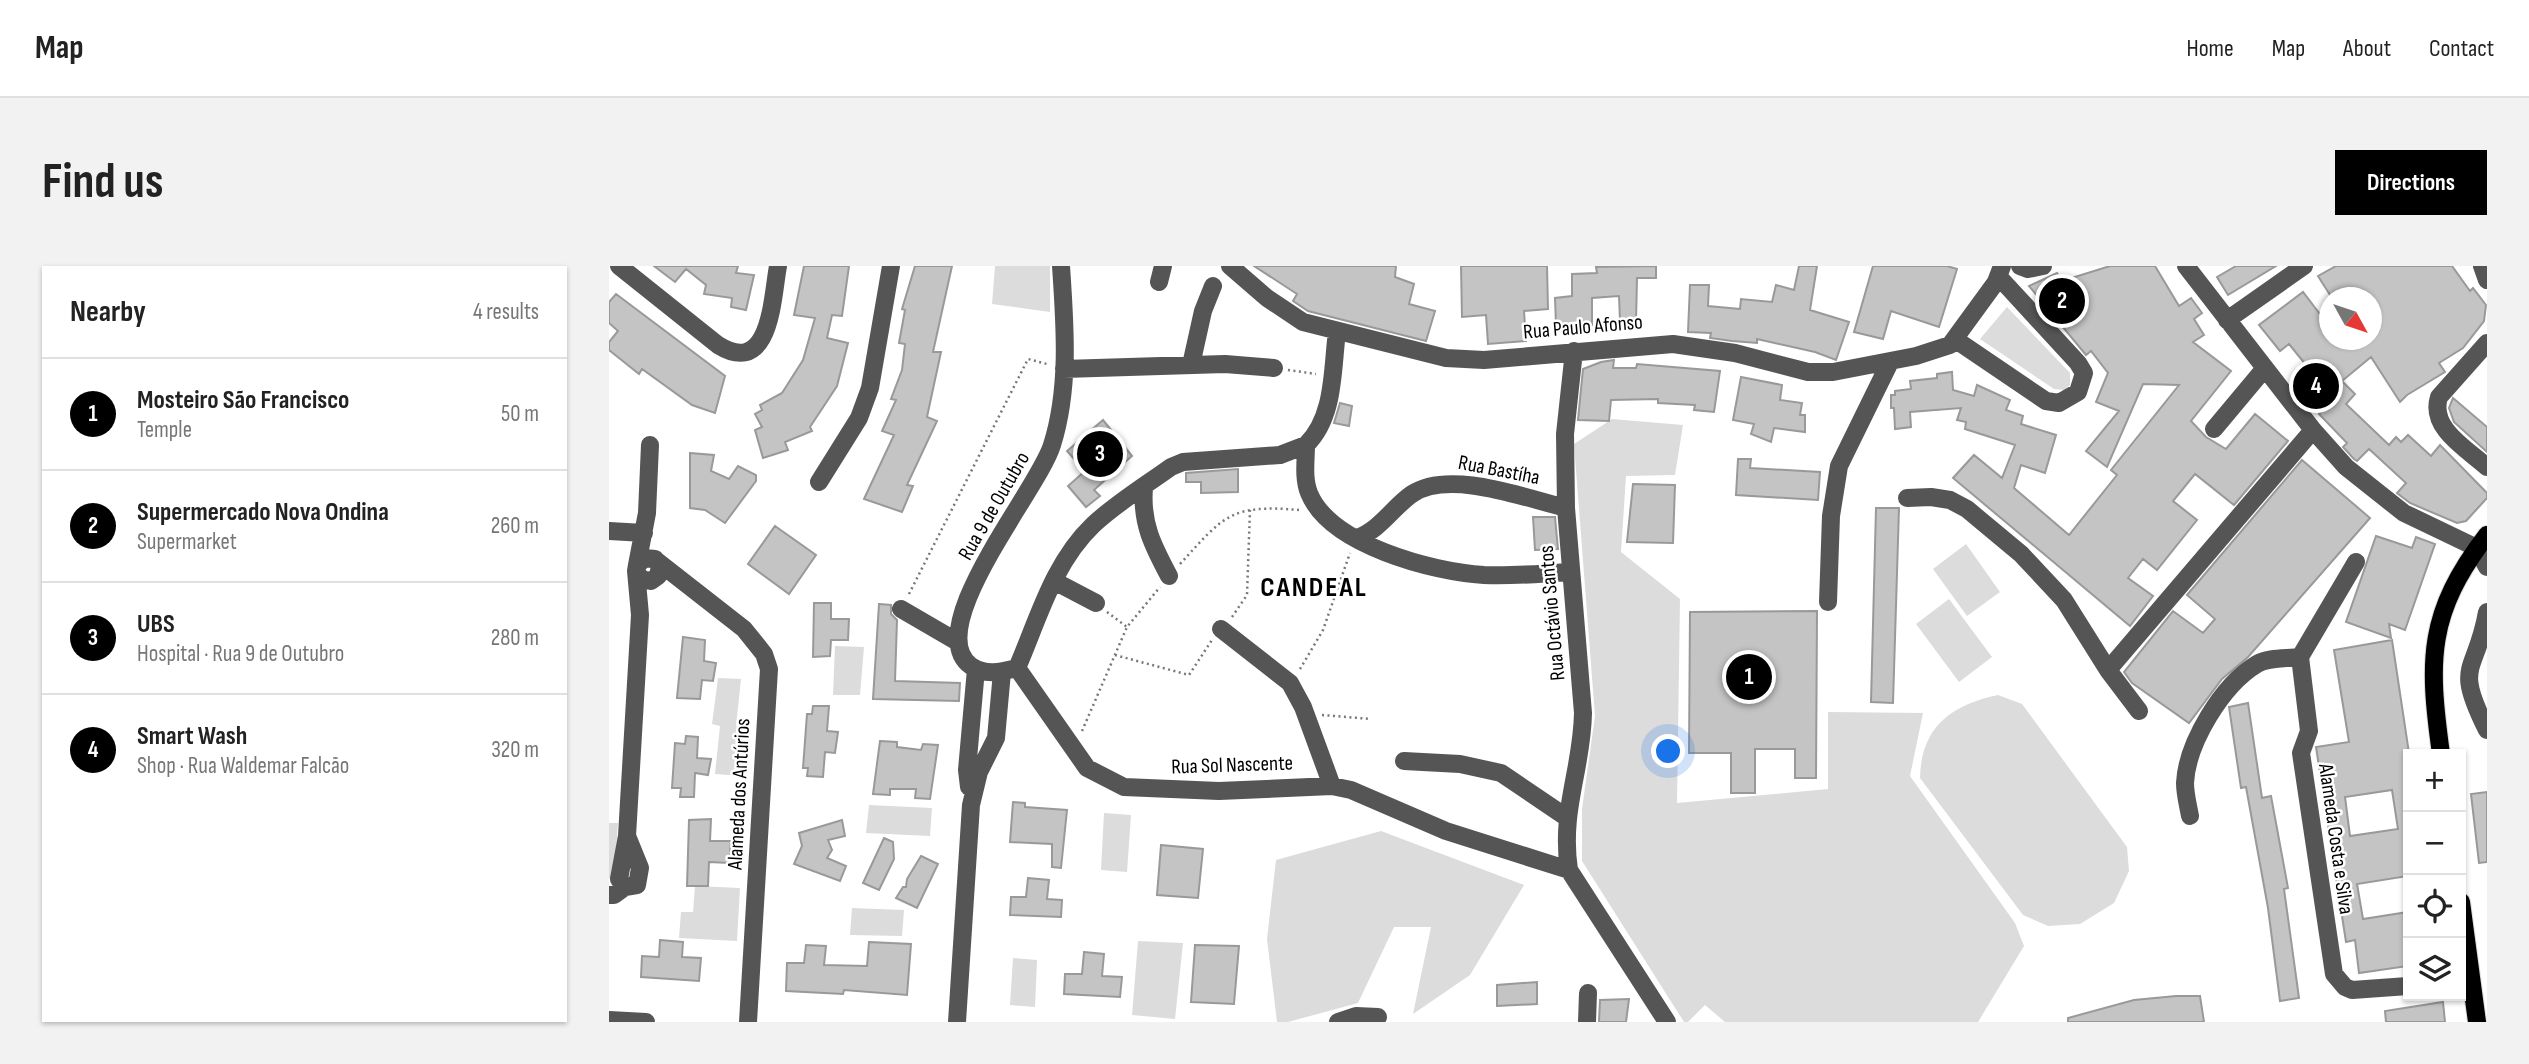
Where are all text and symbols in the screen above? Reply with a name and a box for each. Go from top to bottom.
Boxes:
text: Map [35,28,84,68]
text: Home [2186,34,2234,63]
text: Map [2272,34,2305,63]
text: About [2343,34,2391,63]
text: Contact [2429,34,2494,63]
button: Directions [2335,150,2487,215]
text: Find us [42,153,164,212]
pin: 2 [2039,275,2085,327]
north arrow [2319,287,2382,350]
text: Nearby [70,294,146,330]
text: 4 results [473,298,539,326]
street label: Rua Paulo Afonso [1522,309,1644,345]
pin: 4 [2293,360,2339,412]
text: Mosteiro São Francisco [137,385,349,416]
text: 1 [88,400,98,428]
text: 50 m [501,400,539,428]
text: Temple [137,416,192,444]
pin: 3 [1077,428,1123,480]
street label: Rua 9 de Outubro [953,448,1035,564]
street label: Rua Bastíha [1456,450,1542,490]
text: Supermercado Nova Ondina [137,497,389,528]
text: 2 [88,512,98,540]
text: 260 m [491,512,539,540]
text: Supermarket [137,528,237,556]
street label: Rua Octávio Santos [1534,544,1570,682]
district label: CANDEAL [1260,571,1368,604]
text: UBS [137,609,175,640]
text: 3 [88,624,98,652]
text: 280 m [491,624,539,652]
text: Hospital · Rua 9 de Outubro [137,640,344,668]
pin: 1 [1726,651,1772,703]
street label: Alameda dos Antúrios [722,718,755,871]
text: Smart Wash [137,721,247,752]
your location [1651,734,1685,768]
text: 4 [88,736,98,764]
text: 320 m [491,736,539,764]
map controls [2403,749,2466,1001]
button: + [2403,749,2466,812]
street label: Rua Sol Nascente [1171,750,1293,780]
text: Shop · Rua Waldemar Falcão [137,752,349,780]
street label: Alameda Costa e Silva [2313,761,2359,916]
button: − [2403,812,2466,875]
button: locate [2403,875,2466,938]
button: layers [2403,938,2466,1001]

